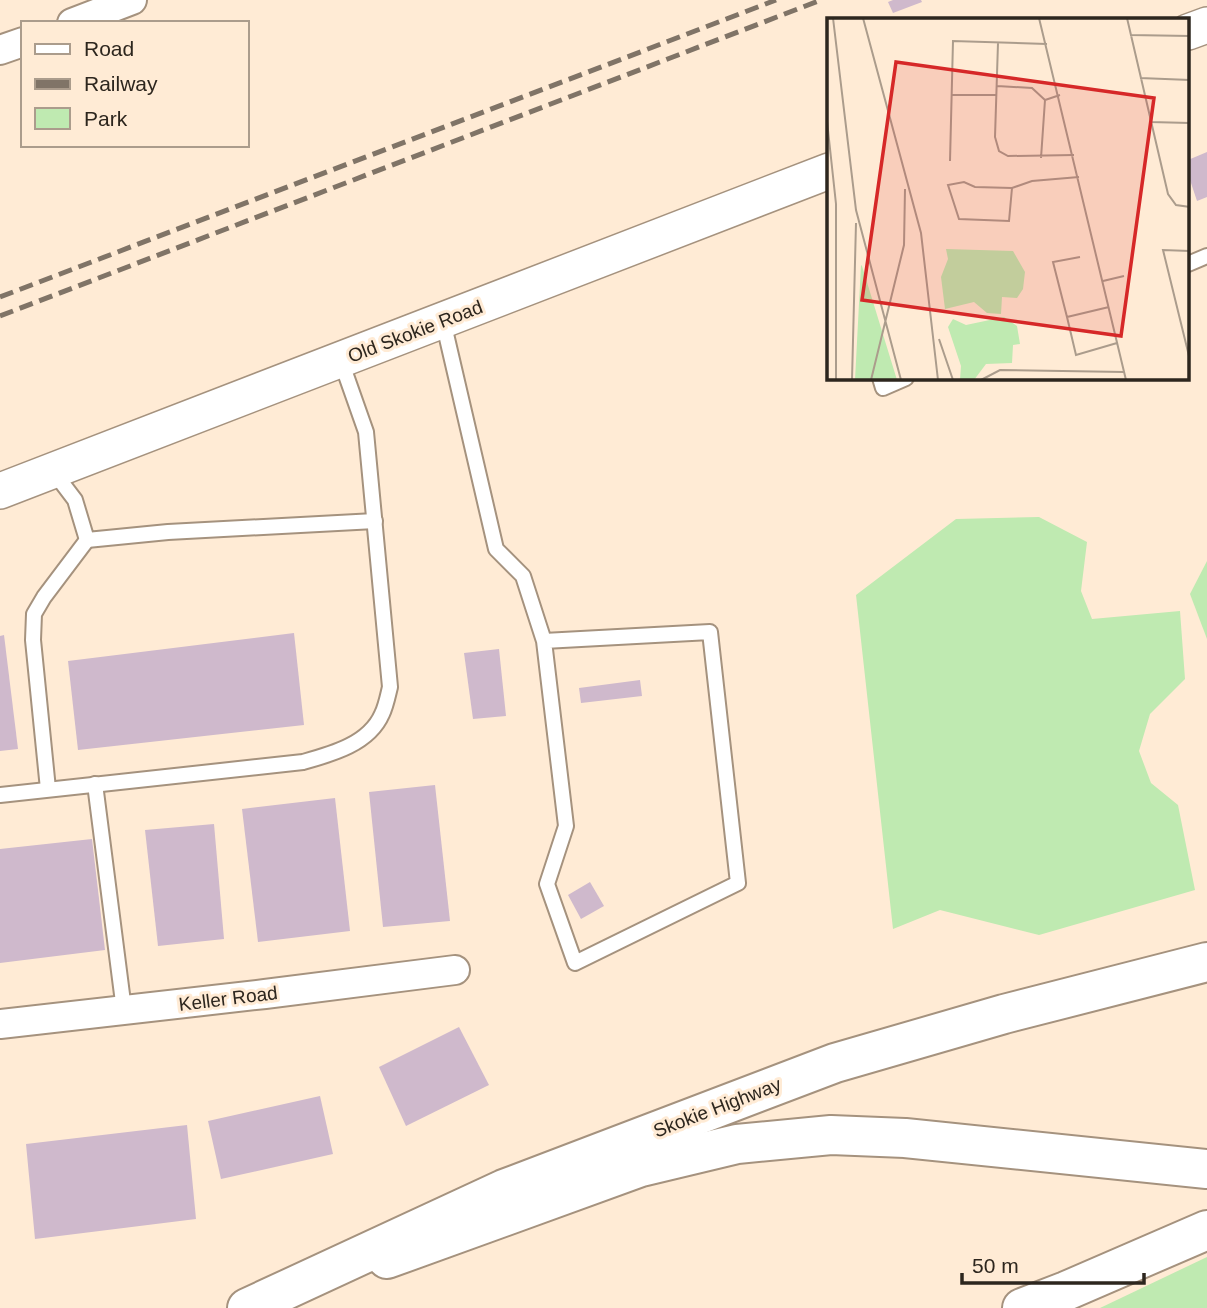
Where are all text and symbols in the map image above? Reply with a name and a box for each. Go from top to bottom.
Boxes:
inset map [827,18,1190,380]
legend [21,21,248,147]
text: Road [84,37,134,60]
text: Railway [84,72,158,95]
text: Park [84,107,128,130]
street label: Old Skokie Road [345,296,485,367]
street label: Keller Road [178,982,279,1015]
street label: Skokie Highway [650,1073,785,1141]
scale bar [962,1242,1144,1286]
text: 50 m [972,1254,1019,1277]

